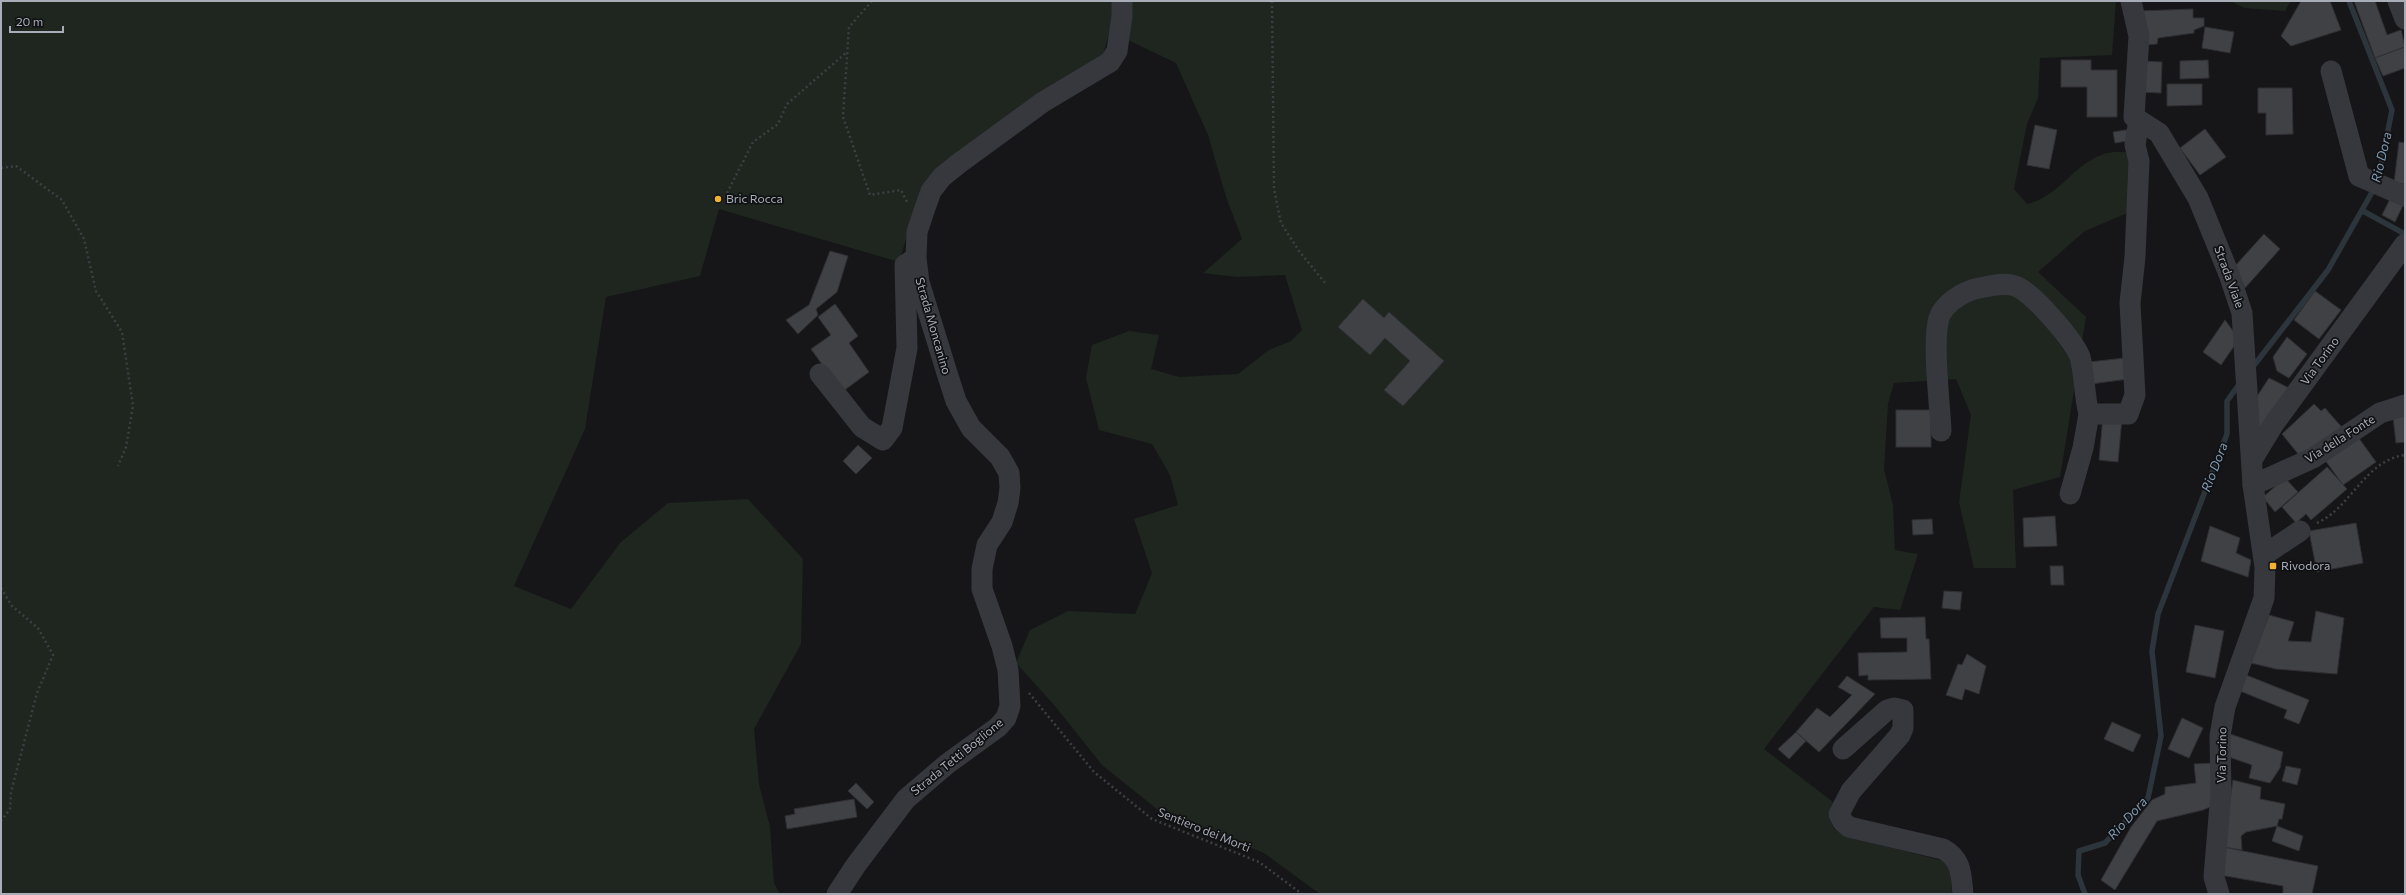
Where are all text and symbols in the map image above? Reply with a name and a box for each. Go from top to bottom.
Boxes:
scale bar [10,8,63,34]
text: 20 m [16,14,43,28]
water label: Rio Dora [2367,130,2395,184]
place label: Bric Rocca [726,191,783,205]
marker: Bric Rocca [713,194,723,204]
street label: Strada Viale [2212,244,2248,310]
street label: Strada Moncanino [913,276,954,376]
street label: Via Torino [2297,334,2341,387]
street label: Via della Fonte [2302,411,2377,465]
water label: Rio Dora [2197,440,2231,494]
place label: Rivodora [2281,558,2330,572]
marker: Rivodora [2268,561,2278,571]
street label: Strada Tetti Boglione [907,715,1005,798]
street label: Via Torino [2214,727,2228,783]
water label: Rio Dora [2104,793,2150,842]
street label: Sentiero dei Morti [1156,804,1253,854]

